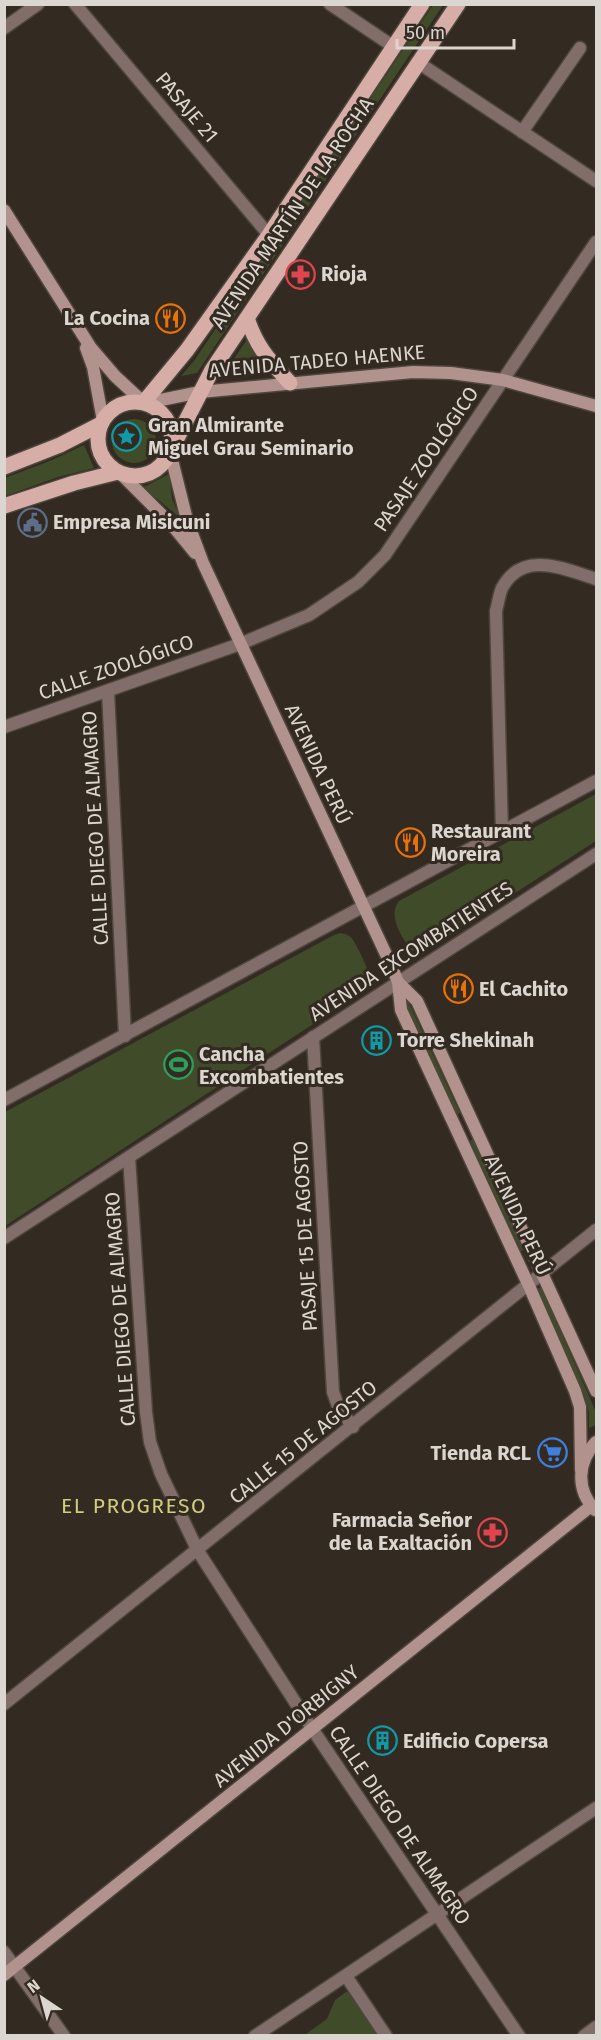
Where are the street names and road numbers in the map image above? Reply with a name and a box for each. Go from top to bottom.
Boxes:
street label: PASAJE 21 [151,67,223,147]
street label: AVENIDA MARTÍN DE LA ROCHA [206,92,379,333]
street label: AVENIDA TADEO HAENKE [208,340,426,382]
street label: PASAJE ZOOLÓGICO [369,382,483,536]
street label: CALLE ZOOLÓGICO [35,629,197,705]
street label: AVENIDA PERÚ [280,700,356,828]
street label: CALLE DIEGO DE ALMAGRO [77,710,113,946]
street label: AVENIDA EXCOMBATIENTES [305,876,517,1026]
street label: PASAJE 15 DE AGOSTO [288,1140,322,1332]
street label: AVENIDA PERÚ [480,1151,556,1279]
street label: CALLE DIEGO DE ALMAGRO [100,1191,140,1427]
street label: CALLE 15 DE AGOSTO [224,1375,382,1509]
street label: AVENIDA D'ORBIGNY [208,1660,364,1792]
street label: CALLE DIEGO DE ALMAGRO [324,1721,476,1929]

